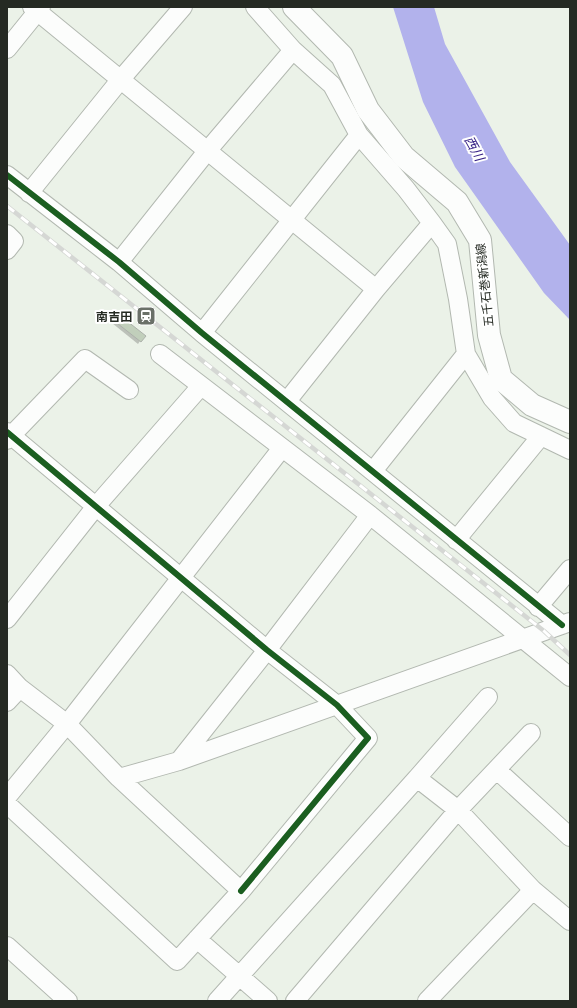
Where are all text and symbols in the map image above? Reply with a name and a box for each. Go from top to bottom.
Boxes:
water label: 西川 [460,132,491,166]
street label: 五千石巻新潟線 [471,242,497,328]
station icon: 南吉田 [135,305,157,327]
place label: 南吉田 [96,307,132,325]

